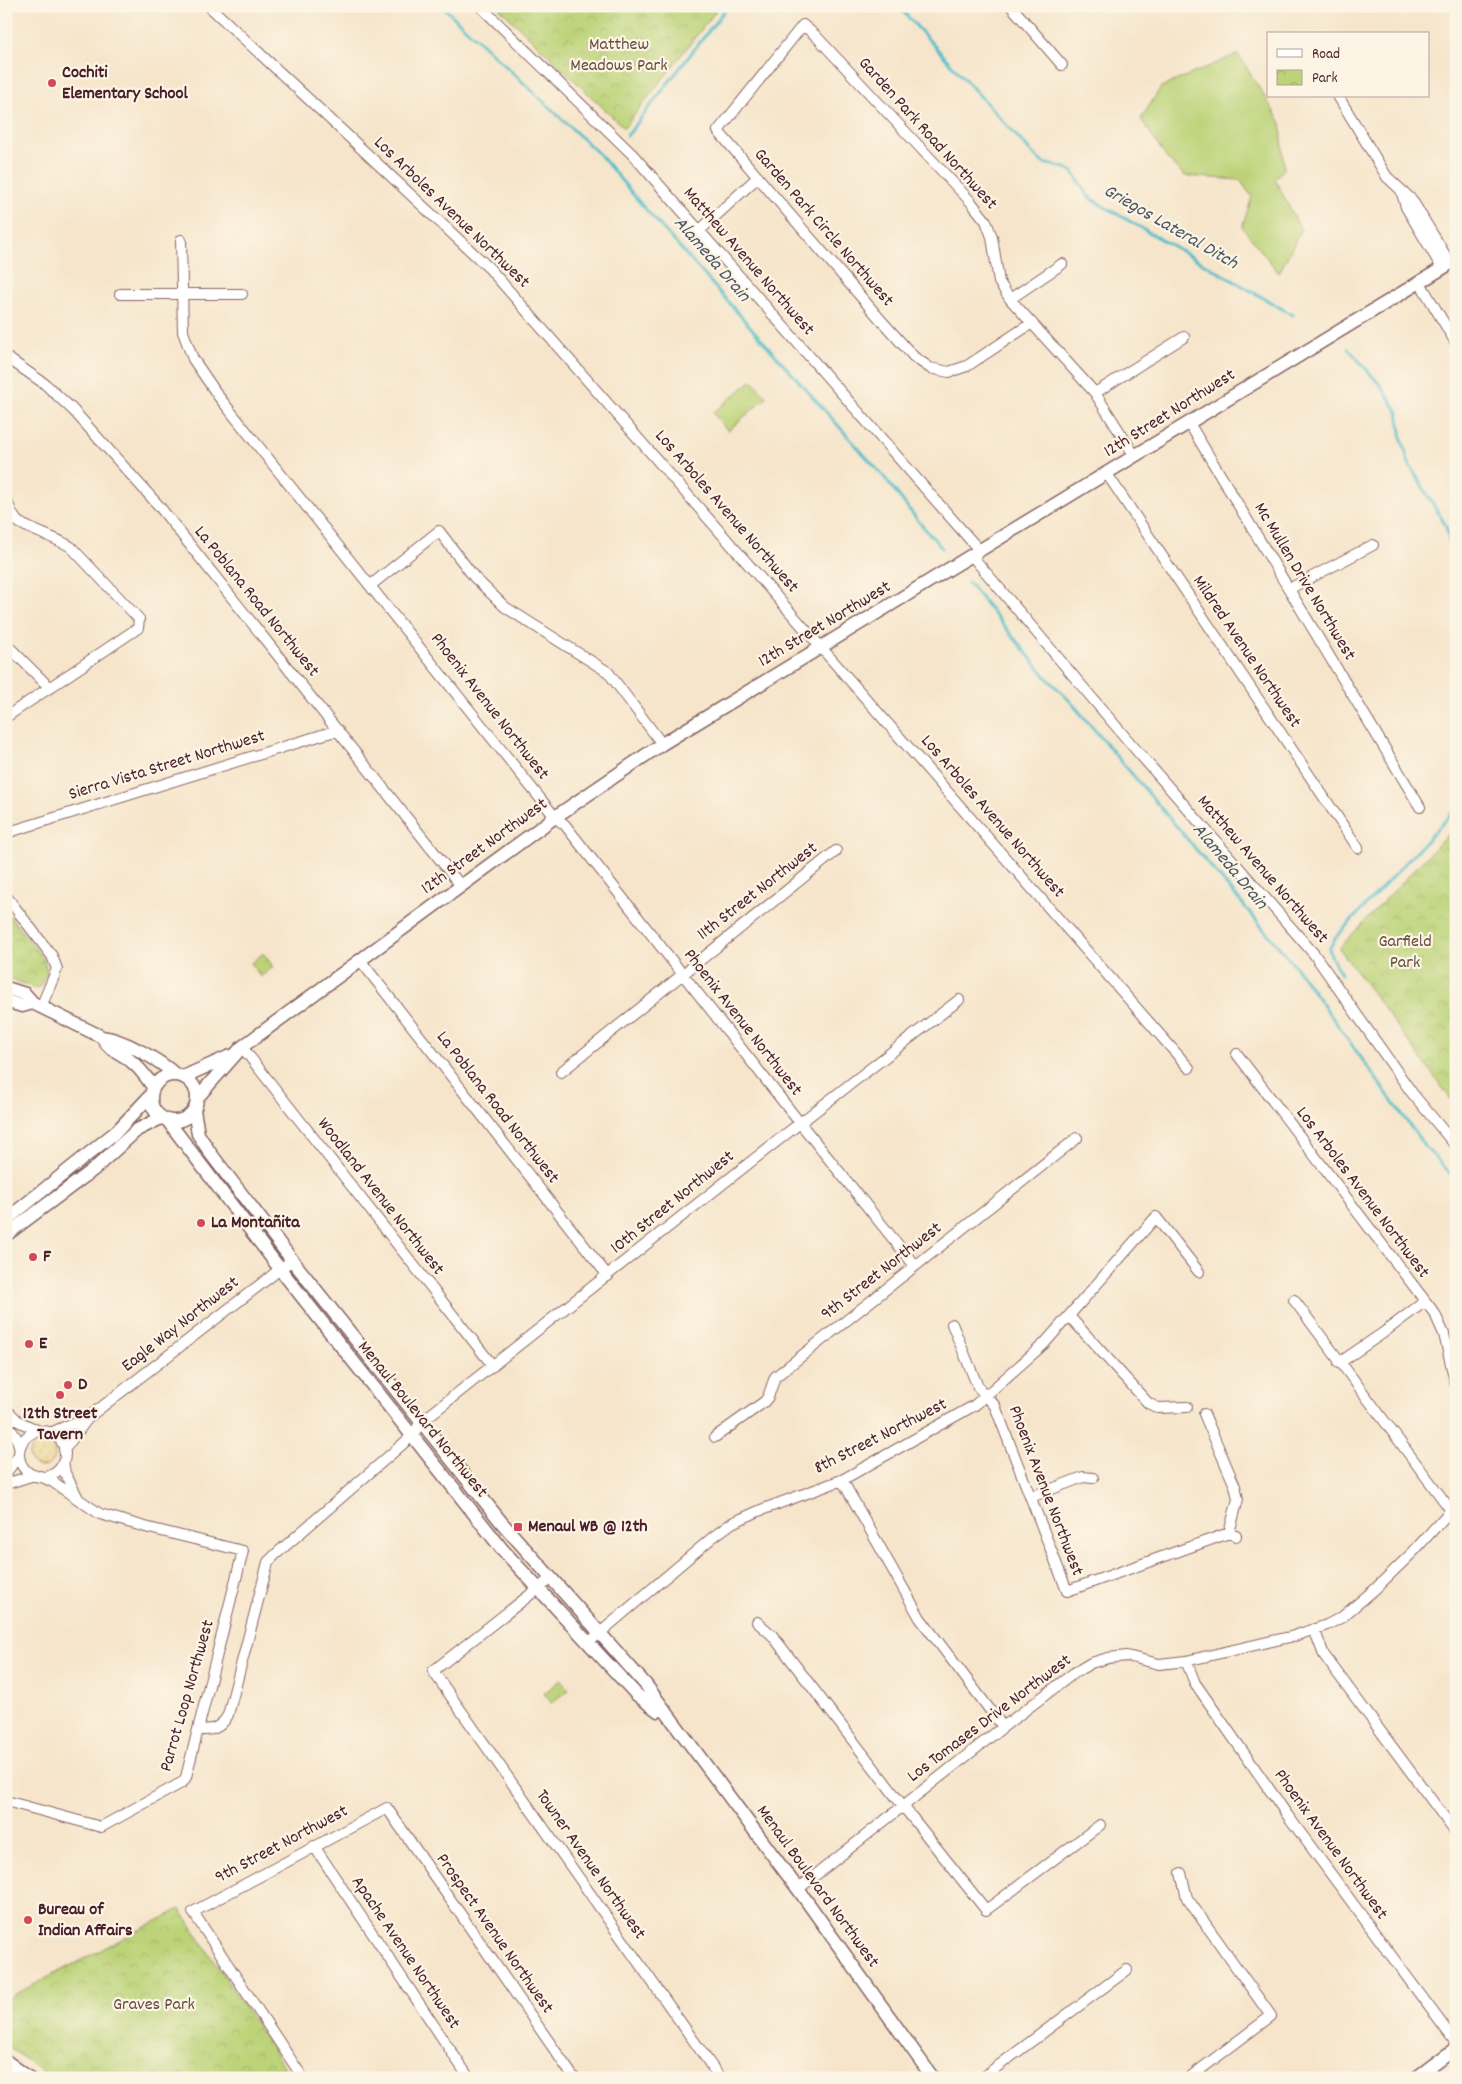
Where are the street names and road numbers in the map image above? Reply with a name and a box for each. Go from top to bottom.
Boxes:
street label: Garden Park Road Northwest [852,52,1003,216]
street label: Los Arboles Avenue Northwest [367,131,535,295]
street label: Garden Park Circle Northwest [747,143,899,313]
street label: Matthew Avenue Northwest [676,182,820,342]
street label: 12th Street Northwest [1099,363,1241,465]
street label: Los Arboles Avenue Northwest [648,425,804,599]
street label: Mc Mullen Drive Northwest [1247,498,1361,666]
street label: La Poblana Road Northwest [187,521,325,683]
street label: Mildred Avenue Northwest [1186,571,1307,734]
street label: 12th Street Northwest [754,575,896,675]
street label: Phoenix Avenue Northwest [424,628,555,786]
street label: Sierra Vista Street Northwest [66,724,268,808]
street label: Los Arboles Avenue Northwest [914,730,1070,904]
street label: Matthew Avenue Northwest [1190,790,1334,950]
street label: 12th Street Northwest [417,792,554,901]
street label: 11th Street Northwest [692,837,824,947]
street label: Phoenix Avenue Northwest [677,944,808,1102]
street label: La Poblana Road Northwest [429,1026,565,1190]
street label: Los Arboles Avenue Northwest [1289,1102,1435,1284]
street label: Woodland Avenue Northwest [310,1113,450,1281]
street label: 10th Street Northwest [606,1145,741,1261]
street label: 9th Street Northwest [816,1217,948,1327]
street label: Eagle Way Northwest [117,1271,245,1379]
street label: Menaul Boulevard Northwest [351,1336,493,1504]
street label: 8th Street Northwest [810,1392,952,1481]
street label: Phoenix Avenue Northwest [1001,1402,1089,1580]
street label: Parrot Loop Northwest [154,1617,222,1775]
street label: Los Tomases Drive Northwest [903,1649,1078,1789]
street label: Phoenix Avenue Northwest [1267,1765,1393,1926]
street label: Towner Avenue Northwest [529,1785,651,1945]
street label: 9th Street Northwest [211,1799,353,1891]
street label: Menaul Boulevard Northwest [749,1801,885,1974]
street label: Prospect Avenue Northwest [429,1849,559,2019]
street label: Apache Avenue Northwest [344,1872,466,2035]

